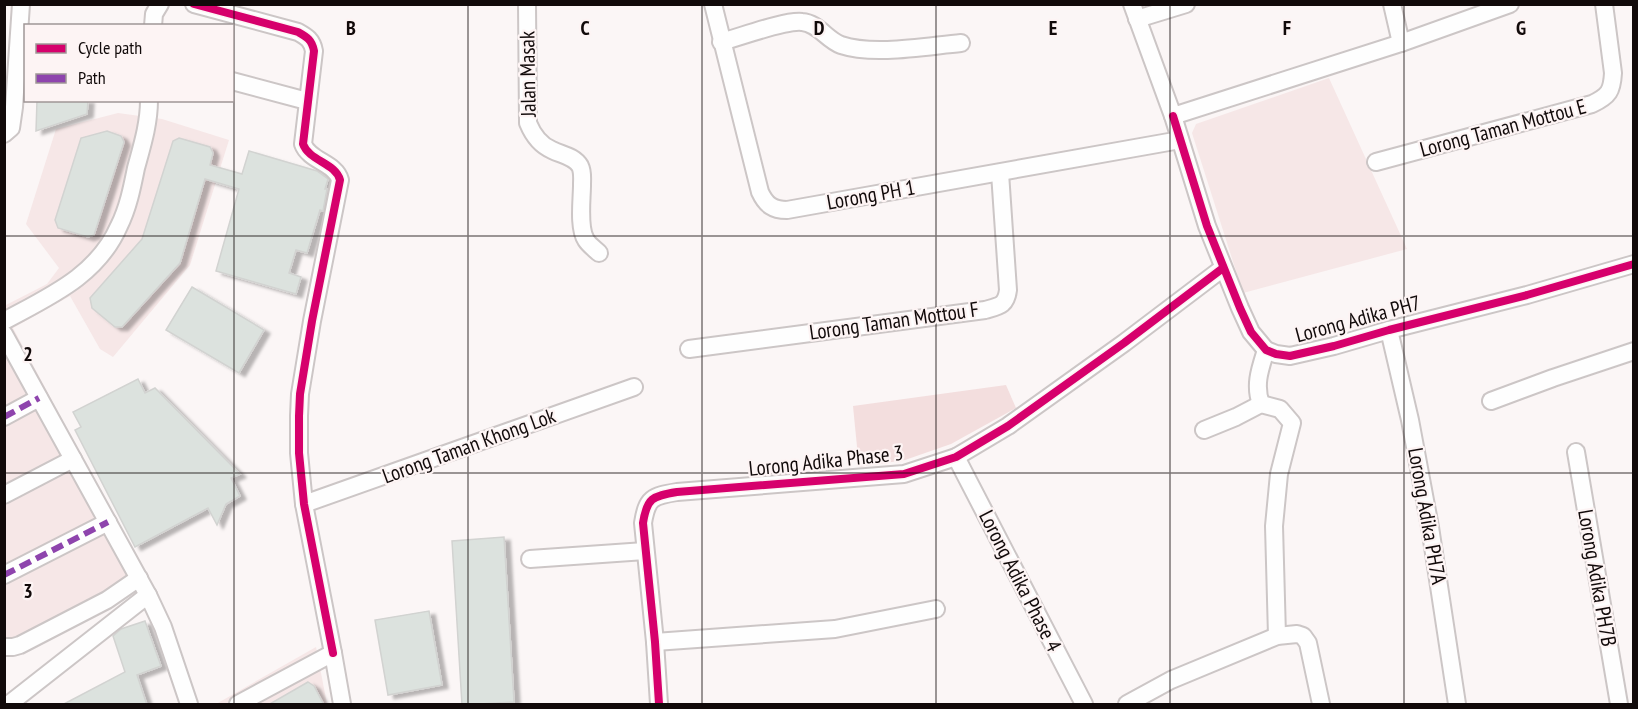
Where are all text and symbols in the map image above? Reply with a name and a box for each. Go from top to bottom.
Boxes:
text: B [346,15,356,41]
text: C [580,15,590,41]
text: D [814,15,825,41]
text: E [1049,15,1057,41]
text: F [1283,15,1291,41]
text: G [1516,15,1526,41]
legend [24,24,234,102]
street label: Jalan Masak [513,31,542,118]
text: Cycle path [78,36,142,59]
text: Path [78,66,106,89]
street label: Lorong Taman Mottou E [1417,92,1589,163]
street label: Lorong PH 1 [825,173,917,216]
street label: Lorong Adika PH7 [1292,289,1423,348]
street label: Lorong Taman Mottou F [807,295,980,346]
text: 2 [23,341,33,367]
street label: Lorong Taman Khong Lok [379,402,559,489]
street label: Lorong Adika Phase 3 [747,439,905,482]
street label: Lorong Adika PH7A [1402,446,1453,586]
street label: Lorong Adika Phase 4 [973,505,1068,657]
street label: Lorong Adika PH7B [1572,507,1623,648]
text: 3 [23,578,33,604]

